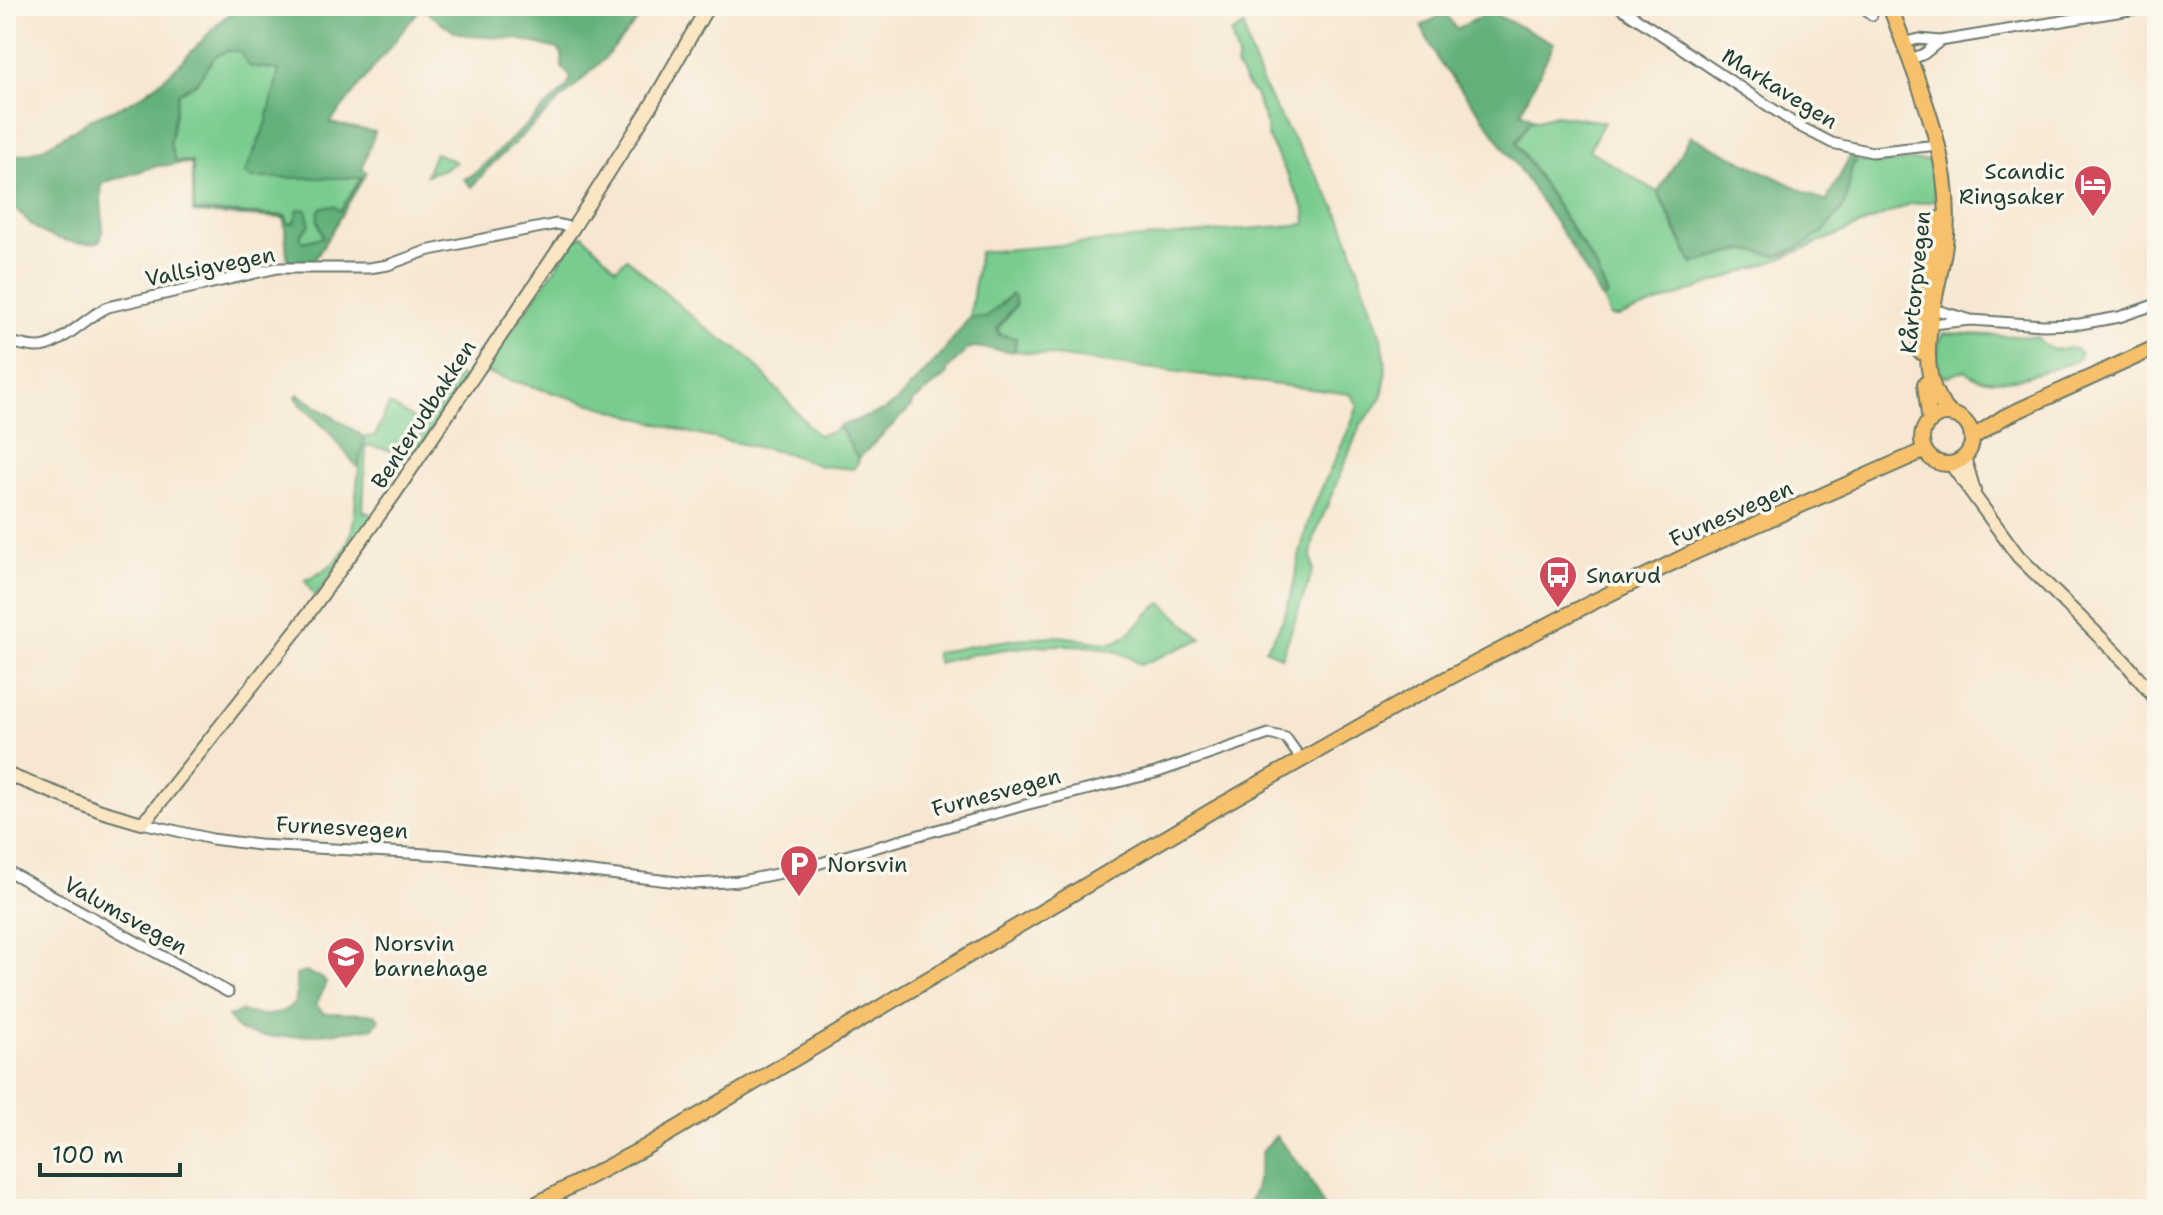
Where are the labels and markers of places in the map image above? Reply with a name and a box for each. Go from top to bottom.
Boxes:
place label: Scandic Ringsaker [1959,157,2065,211]
hotel icon: Scandic Ringsaker [2072,163,2114,218]
bus stop icon: Snarud [1537,554,1579,609]
place label: Snarud [1586,561,1661,590]
parking icon: Norsvin [778,843,820,898]
place label: Norsvin [827,850,908,879]
place label: Norsvin barnehage [374,929,488,983]
school or university icon: Norsvin barnehage [325,935,367,990]

